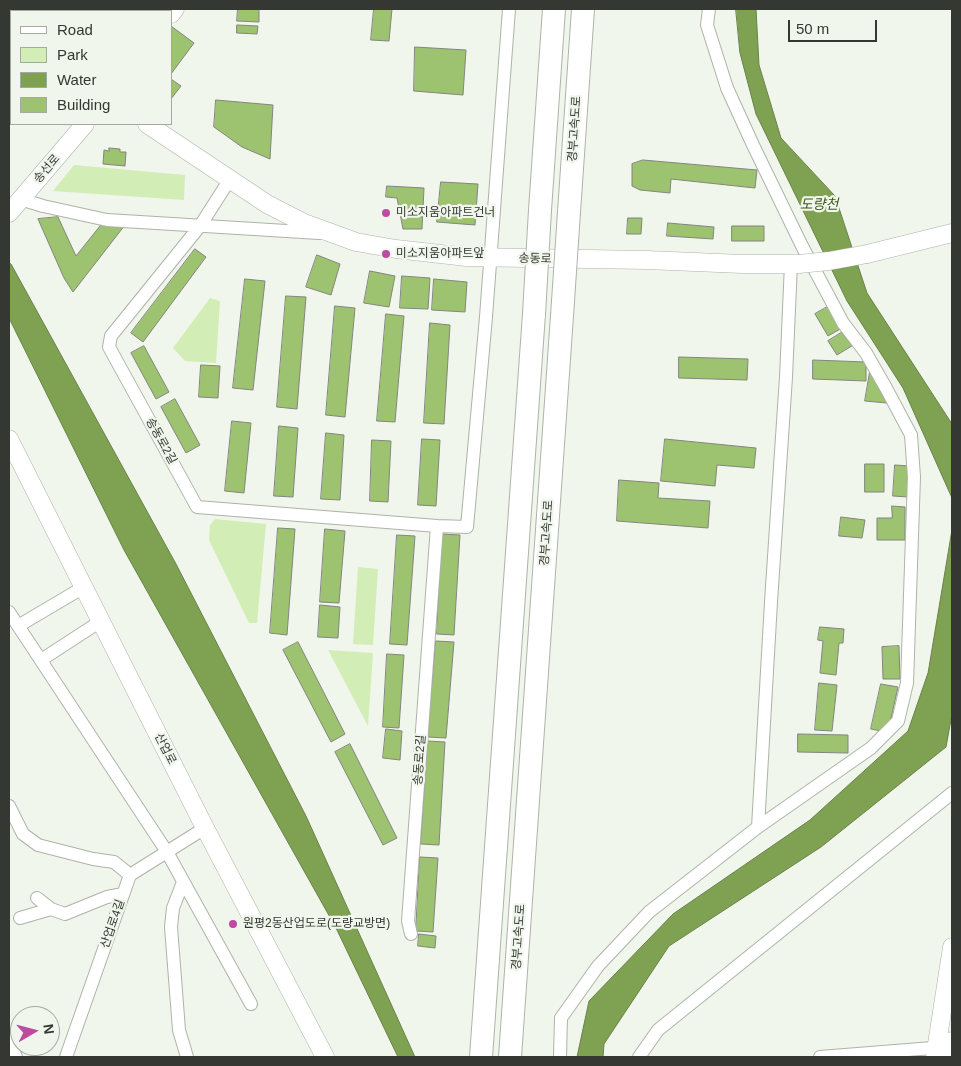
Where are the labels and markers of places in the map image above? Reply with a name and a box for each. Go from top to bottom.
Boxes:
place label: 미소지움아파트건너 [396,206,495,220]
marker: 미소지움아파트건너 [380,207,392,219]
place label: 미소지움아파트앞 [396,247,484,261]
marker: 미소지움아파트앞 [380,248,392,260]
place label: 원평2동산업도로(도량교방면) [243,917,390,931]
marker: 원평2동산업도로(도량교방면) [227,918,239,930]

